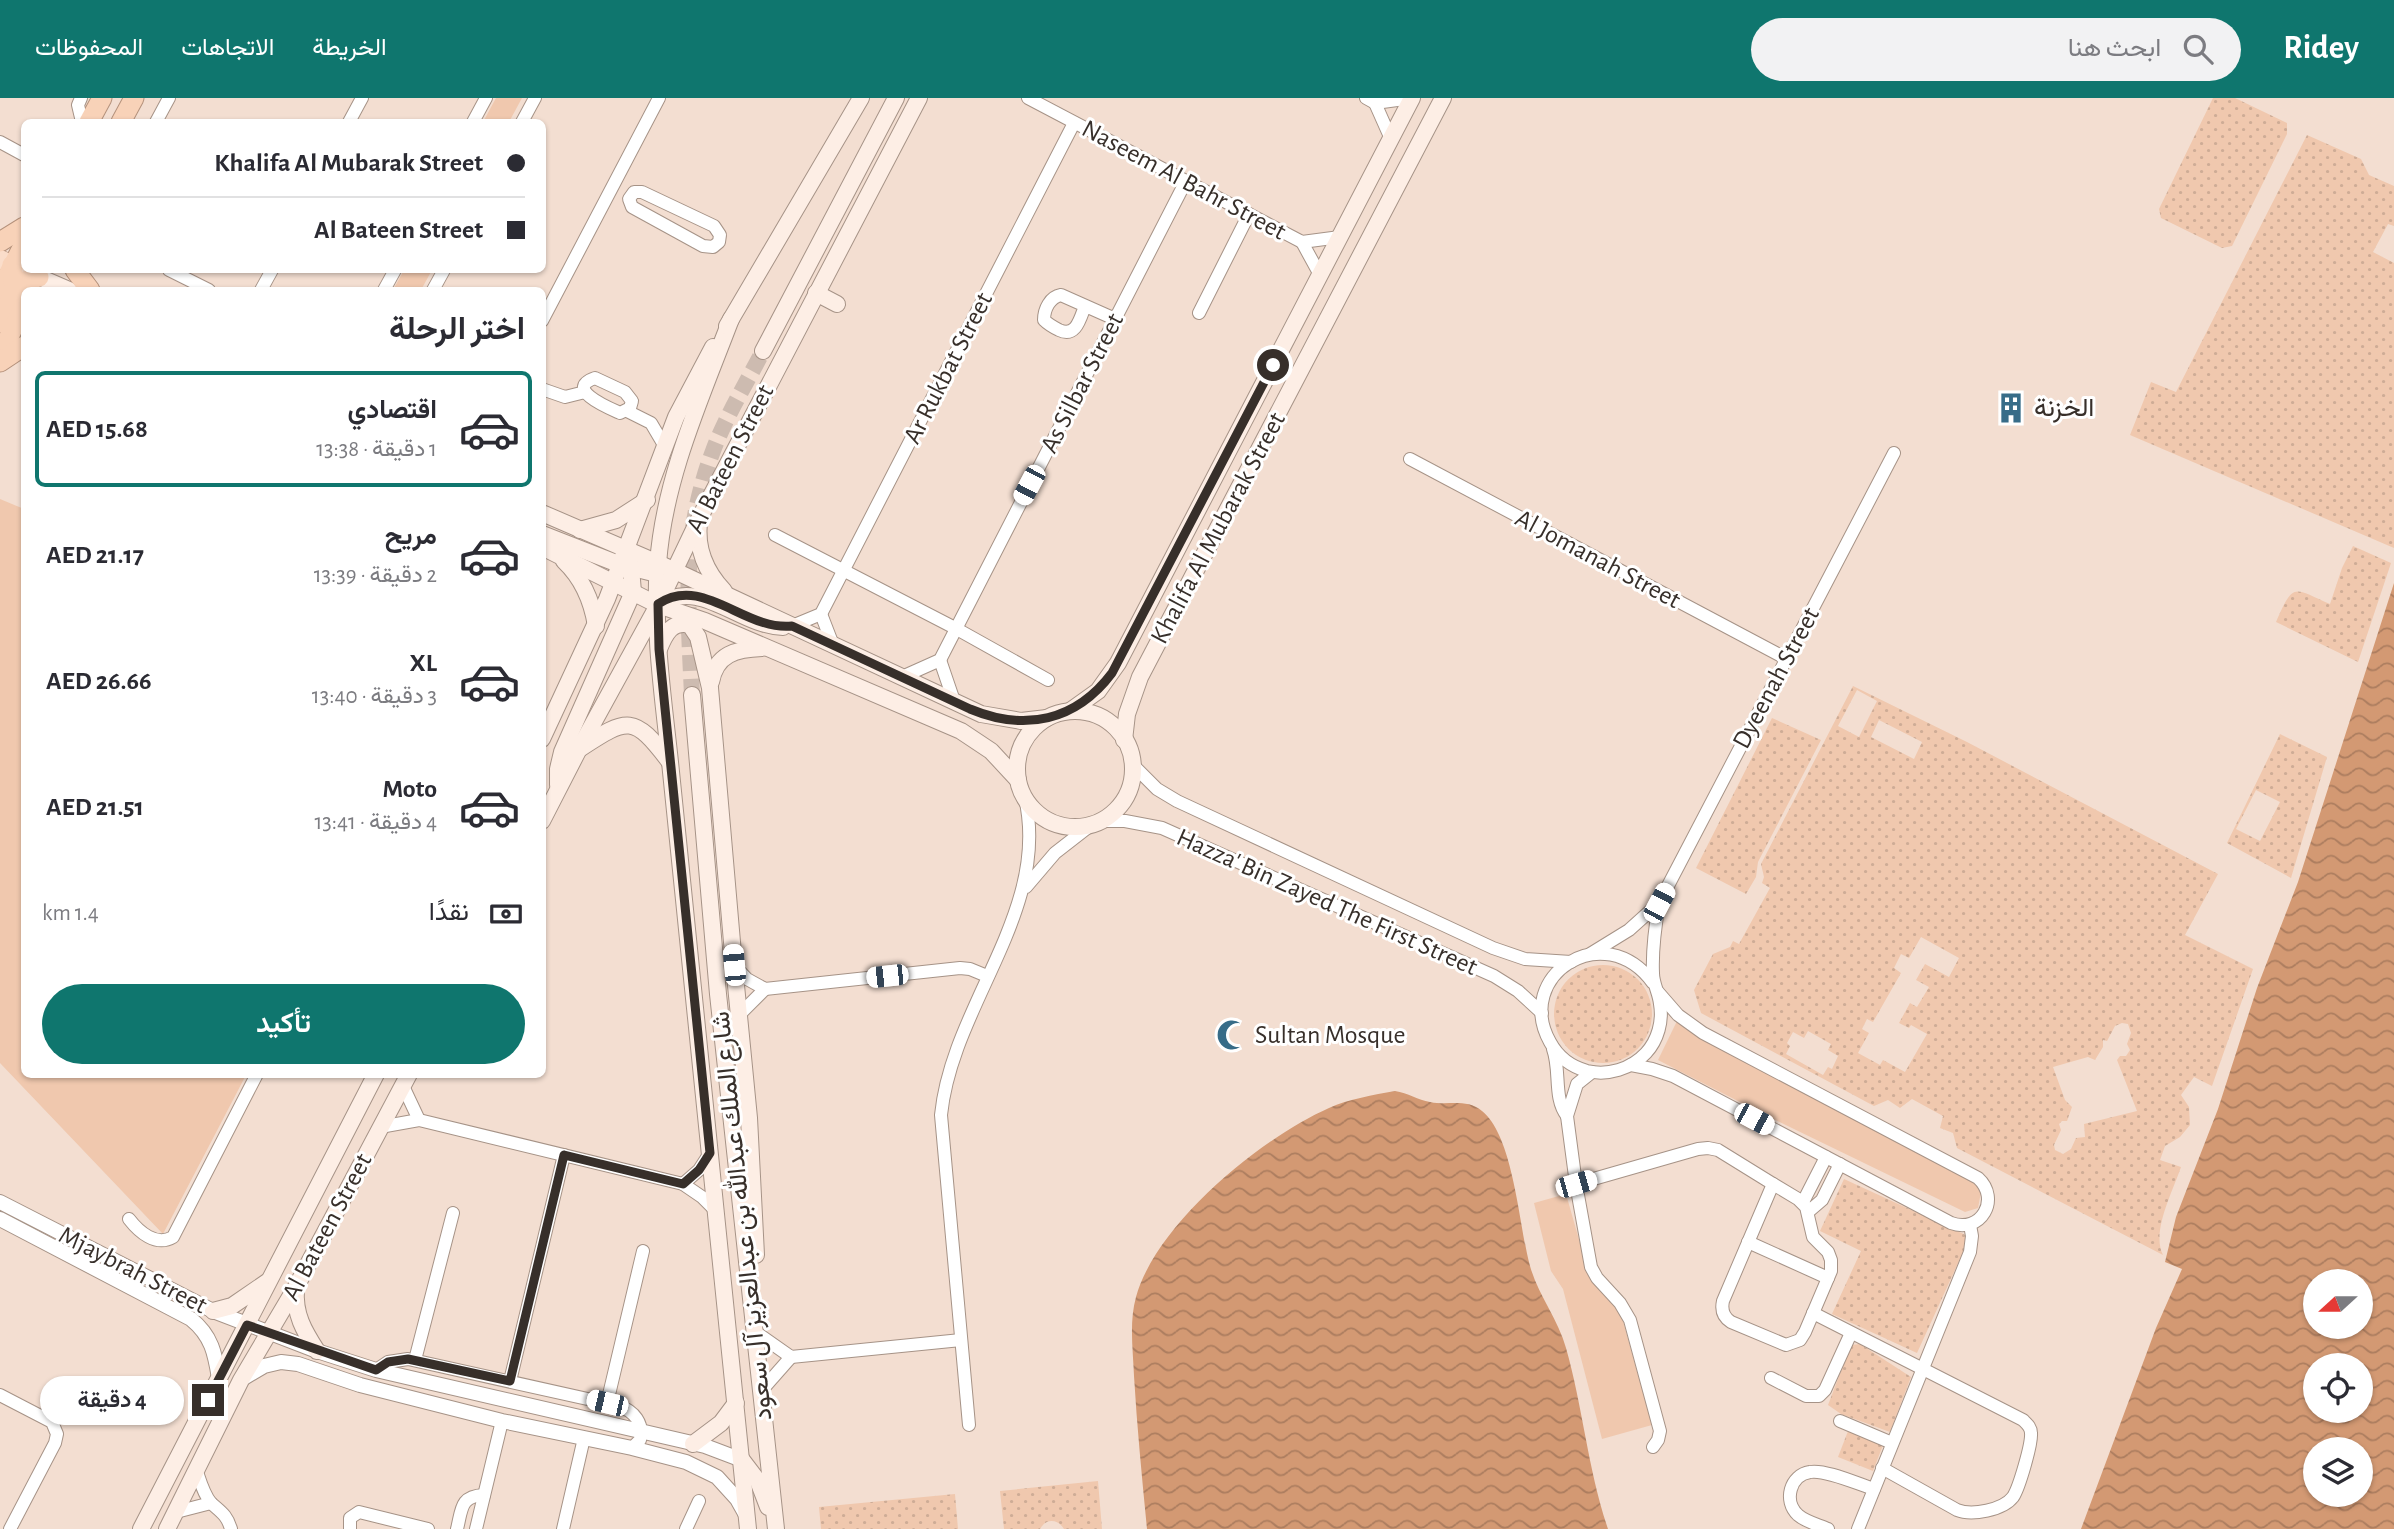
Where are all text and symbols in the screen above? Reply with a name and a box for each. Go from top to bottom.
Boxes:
search box [1751,18,2241,81]
icon: search [2179,30,2217,68]
text: Ridey [2283,32,2359,65]
text: ابحث هنا [2068,35,2161,61]
text: المحفوظات [35,36,143,60]
text: الاتجاهات [181,36,274,60]
text: الخريطة [312,36,387,60]
street label: Naseem Al Bahr Street [1078,115,1290,245]
text: Khalifa Al Mubarak Street [214,150,483,176]
text: Al Bateen Street [314,217,483,243]
street label: Ar Rukbat Street [899,288,997,448]
street label: As Silbar Street [1036,309,1128,457]
text: اختر الرحلة [389,313,525,345]
route start [1257,349,1289,381]
street label: Al Bateen Street [682,381,778,537]
building icon: الخزنة [1994,391,2028,425]
place label: الخزنة [2034,395,2094,423]
text: اقتصادي [348,397,437,423]
icon: car [458,398,521,461]
street label: Khalifa Al Mubarak Street [1146,408,1290,648]
text: AED 15.68 [46,416,148,442]
text: 1 دقيقة · 13:38 [316,438,437,461]
car [1010,462,1049,508]
street label: Al Jomanah Street [1511,505,1685,613]
text: مريح [385,523,437,549]
icon: car [458,524,521,587]
text: AED 21.17 [46,542,144,568]
text: 2 دقيقة · 13:39 [314,564,437,587]
street label: Dyeenah Street [1728,603,1824,753]
text: XL [410,650,437,676]
icon: car [458,650,521,713]
text: AED 26.66 [46,668,152,694]
text: 3 دقيقة · 13:40 [312,685,437,708]
text: Moto [382,776,437,802]
icon: car [458,776,521,839]
text: AED 21.51 [46,794,144,820]
text: 4 دقيقة · 13:41 [314,811,437,834]
street label: Hazza' Bin Zayed The First Street [1173,824,1481,980]
car [1640,880,1679,926]
icon: cash [487,895,525,933]
text: نقدًا [429,899,469,925]
text: 1.4 km [42,902,99,925]
car [722,943,747,987]
car [866,963,909,989]
button: تأكيد [42,984,525,1064]
street label: شارع الملك عبدالله بن عبدالعزيز آل سعود [705,1010,780,1422]
mosque icon: Sultan Mosque [1215,1018,1249,1052]
place label: Sultan Mosque [1255,1022,1406,1048]
car [1731,1100,1778,1138]
street label: Al Bateen Street [277,1149,377,1305]
car [1553,1168,1600,1200]
street label: Mjaybrah Street [55,1222,211,1318]
north arrow [2303,1269,2373,1339]
map controls [2303,1269,2373,1507]
button: locate [2303,1353,2373,1423]
callout: 4 دقيقة [40,1376,184,1424]
route end [192,1384,224,1416]
car [585,1388,630,1418]
text: 4 دقيقة [77,1389,147,1412]
button: layers [2303,1437,2373,1507]

